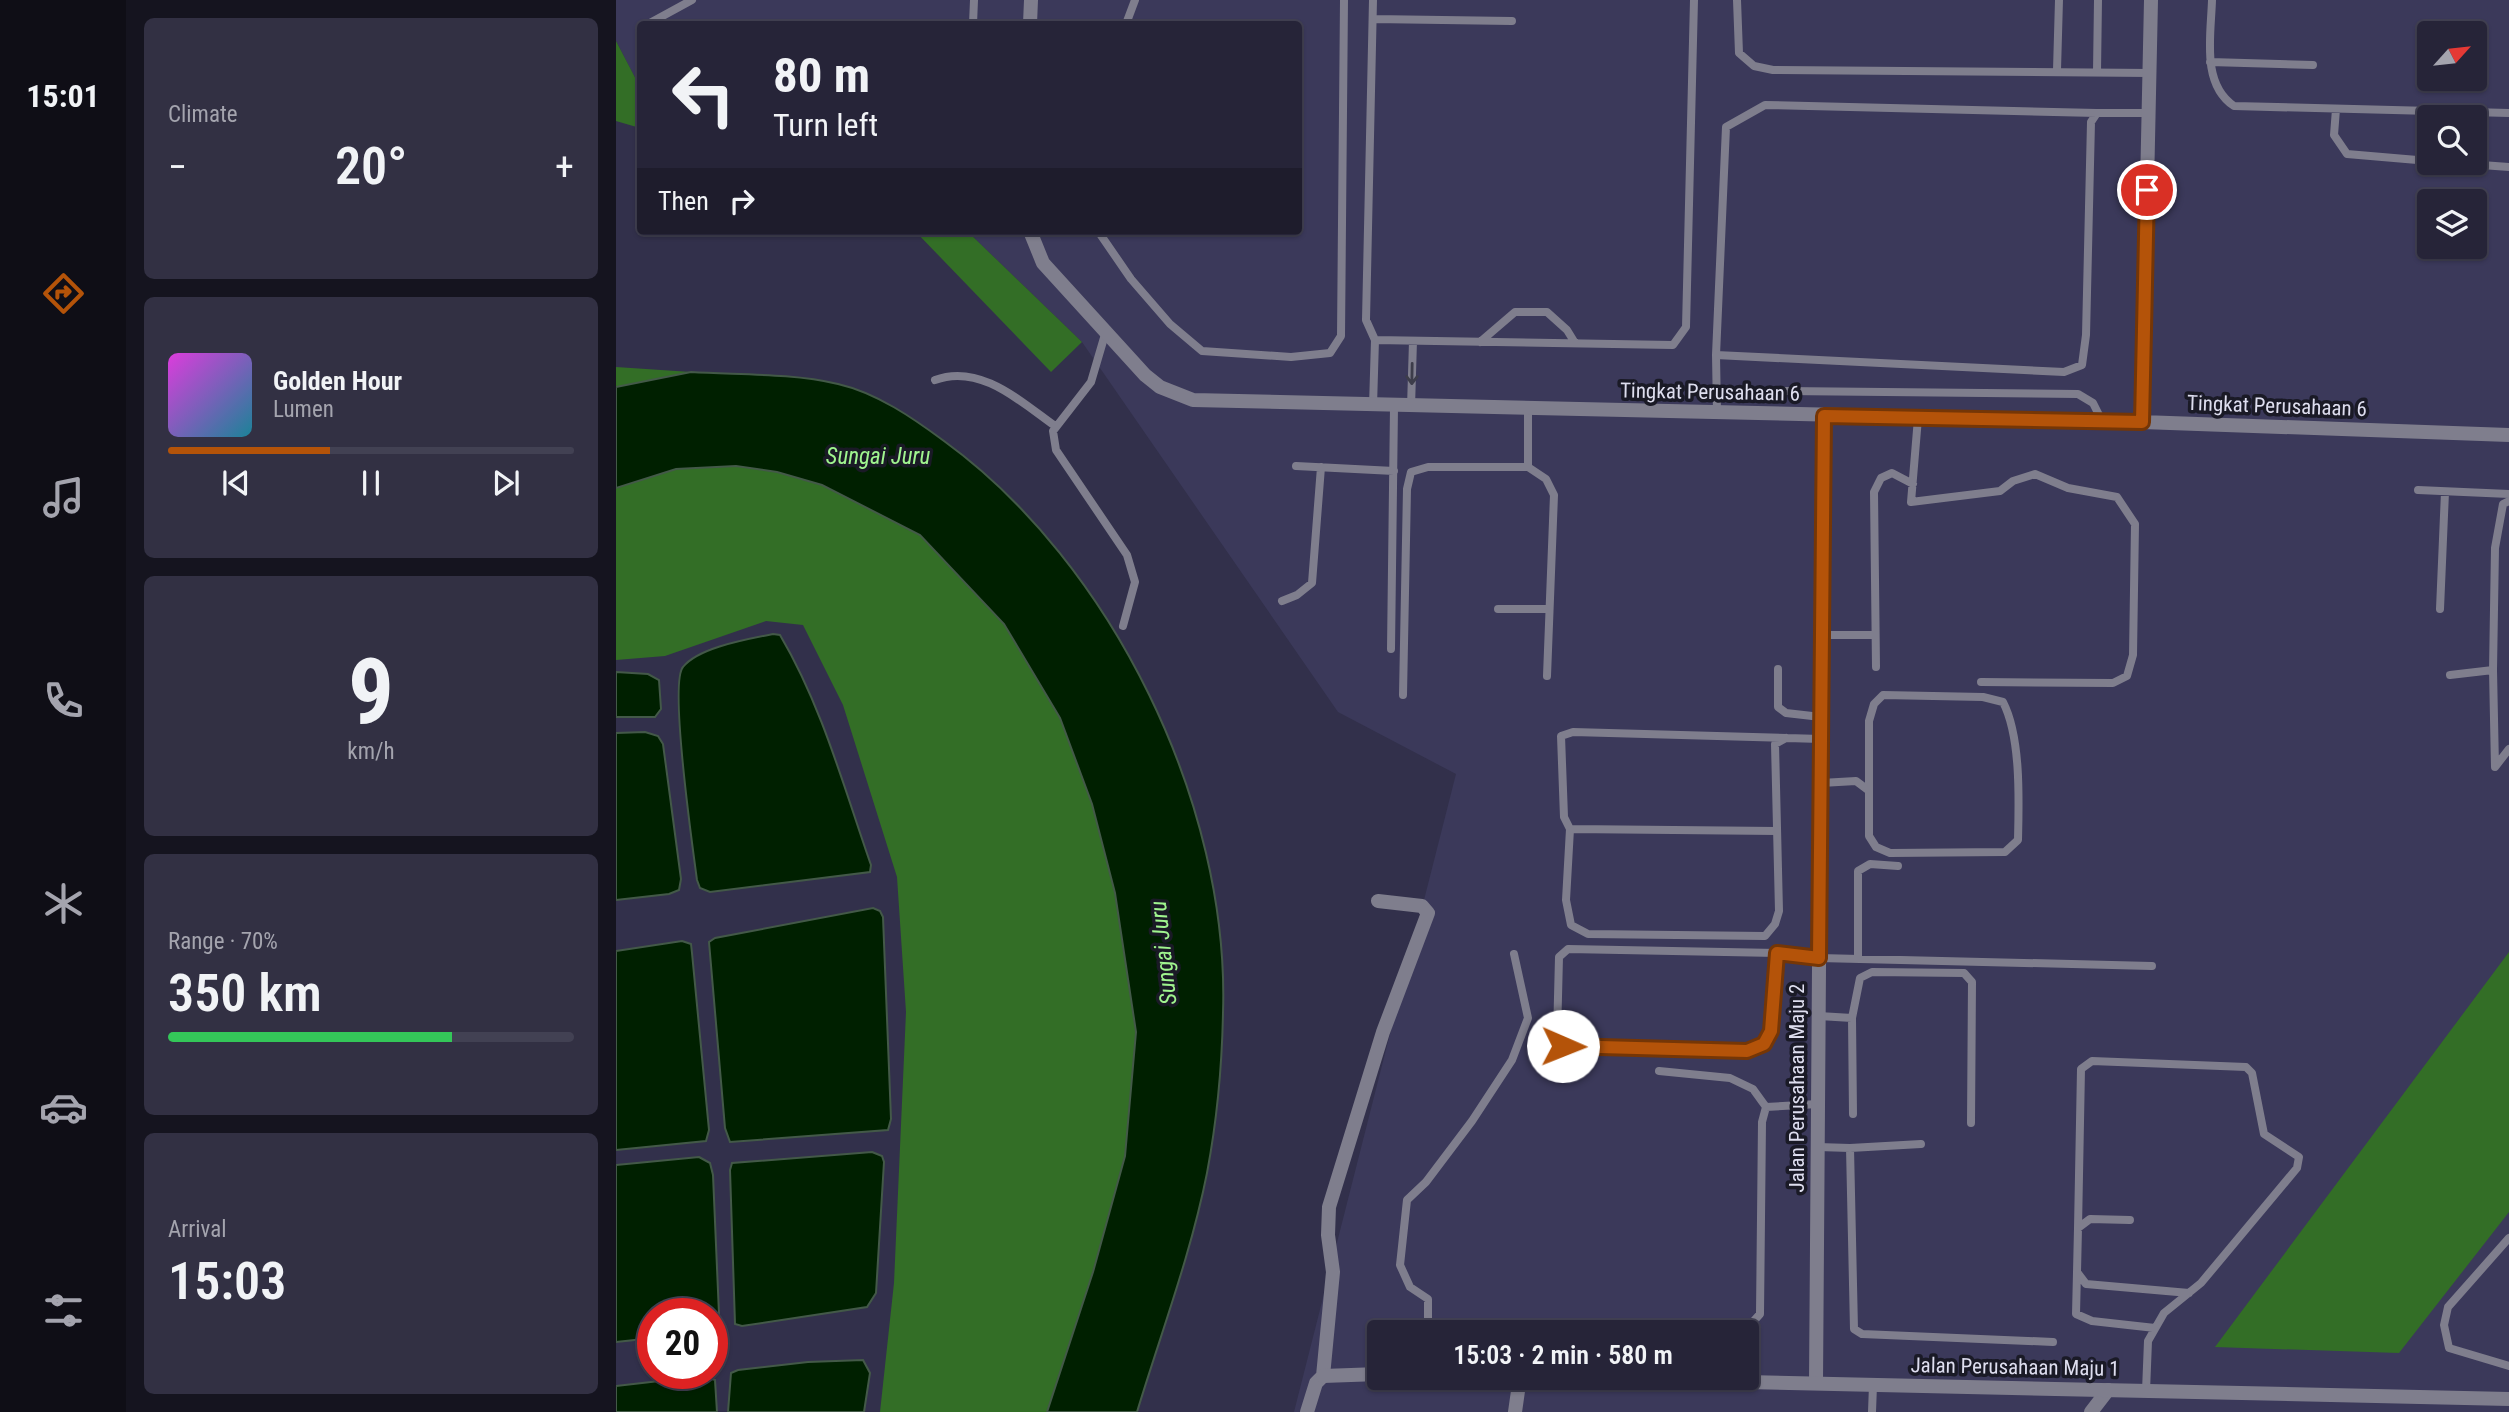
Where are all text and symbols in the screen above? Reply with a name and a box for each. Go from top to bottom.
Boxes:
north arrow [2417,21,2487,91]
map controls [2417,21,2487,259]
text: 80 m [773,47,870,104]
icon: left [658,49,749,140]
text: 15:01 [26,77,100,115]
text: Climate [168,101,238,128]
button: search [2417,105,2487,175]
text: Turn left [773,106,878,144]
text: 20° [335,136,407,197]
text: − [168,145,187,189]
text: + [555,145,574,189]
pin [2117,160,2177,220]
icon: arrive [2128,171,2166,209]
icon: right [723,182,761,220]
text: Then [658,186,709,216]
button: layers [2417,189,2487,259]
icon: directions [39,269,88,318]
one-way arrow [1406,362,1419,385]
text: Golden Hour [273,366,402,396]
street label: Tingkat Perusahaan 6 [1620,378,1800,406]
street label: Tingkat Perusahaan 6 [2187,391,2367,421]
text: Lumen [273,396,334,423]
water label: Sungai Juru [826,443,930,470]
icon: previous [217,464,255,502]
icon: pause [352,464,390,502]
icon: next [487,464,525,502]
icon: music [39,473,88,522]
text: 9 [348,639,394,745]
icon: phone [39,676,88,725]
text: km/h [347,738,395,765]
icon: climate [39,879,88,928]
water label: Sungai Juru [1145,899,1182,1006]
text: Range · 70% [168,928,278,955]
text: 350 km [168,963,322,1024]
street label: Jalan Perusahaan Maju 2 [1785,984,1809,1192]
position arrow [1526,1009,1600,1083]
icon: car [39,1083,88,1132]
text: Arrival [168,1216,227,1243]
text: 15:03 [168,1251,286,1312]
icon: filters [39,1286,88,1335]
speed limit sign: 20 [637,1298,728,1389]
text: 15:03 · 2 min · 580 m [1453,1340,1673,1370]
street label: Jalan Perusahaan Maju 1 [1910,1353,2120,1381]

